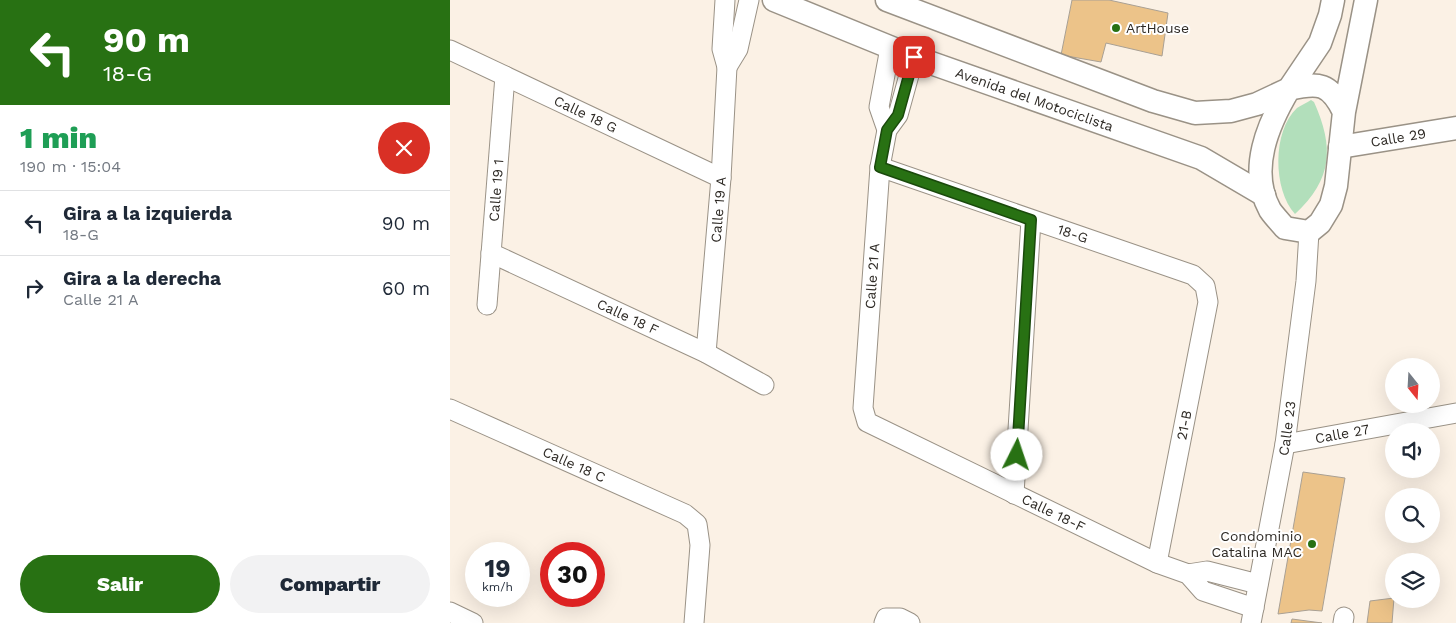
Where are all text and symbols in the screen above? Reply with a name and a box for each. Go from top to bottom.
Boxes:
text: 90 m [103,19,190,61]
icon: left [20,20,85,85]
place label: ArtHouse [1126,20,1189,36]
marker: ArtHouse [1110,22,1122,34]
pin [893,36,935,78]
icon: arrive [900,43,928,71]
text: 18-G [103,61,152,86]
street label: Avenida del Motociclista [954,64,1116,135]
street label: Calle 18 G [552,92,620,136]
text: 1 min [20,120,97,155]
button: close [378,122,430,174]
street label: Calle 29 [1369,125,1427,150]
text: 190 m · 15:04 [20,157,121,176]
street label: Calle 19 1 [486,158,506,222]
street label: Calle 19 A [707,176,729,243]
text: Gira a la izquierda [63,202,232,225]
icon: left [20,209,48,237]
text: 90 m [382,212,430,235]
street label: 18-G [1055,221,1090,246]
text: 18-G [63,225,99,244]
street label: Calle 21 A [862,243,882,309]
text: Gira a la derecha [63,267,221,290]
icon: right [20,274,48,302]
text: 60 m [382,277,430,300]
text: Calle 21 A [63,290,138,309]
street label: Calle 18 F [595,295,661,338]
north arrow [1385,358,1440,412]
map controls [1385,358,1440,608]
street label: Calle 23 [1275,400,1298,457]
street label: 21-B [1173,409,1195,441]
street label: Calle 27 [1314,421,1371,446]
button: sound [1385,423,1440,478]
position arrow [990,428,1042,480]
street label: Calle 18 C [540,443,608,485]
button: search [1385,488,1440,543]
street label: Calle 18-F [1019,491,1088,535]
place label: Condominio Catalina MAC [1211,528,1302,560]
marker: Condominio Catalina MAC [1306,538,1318,550]
speed limit sign: 30 [540,542,605,607]
button: layers [1385,553,1440,608]
text: 19 [484,554,511,583]
button: Salir [20,555,220,613]
button: Compartir [230,555,430,613]
text: km/h [482,580,513,594]

